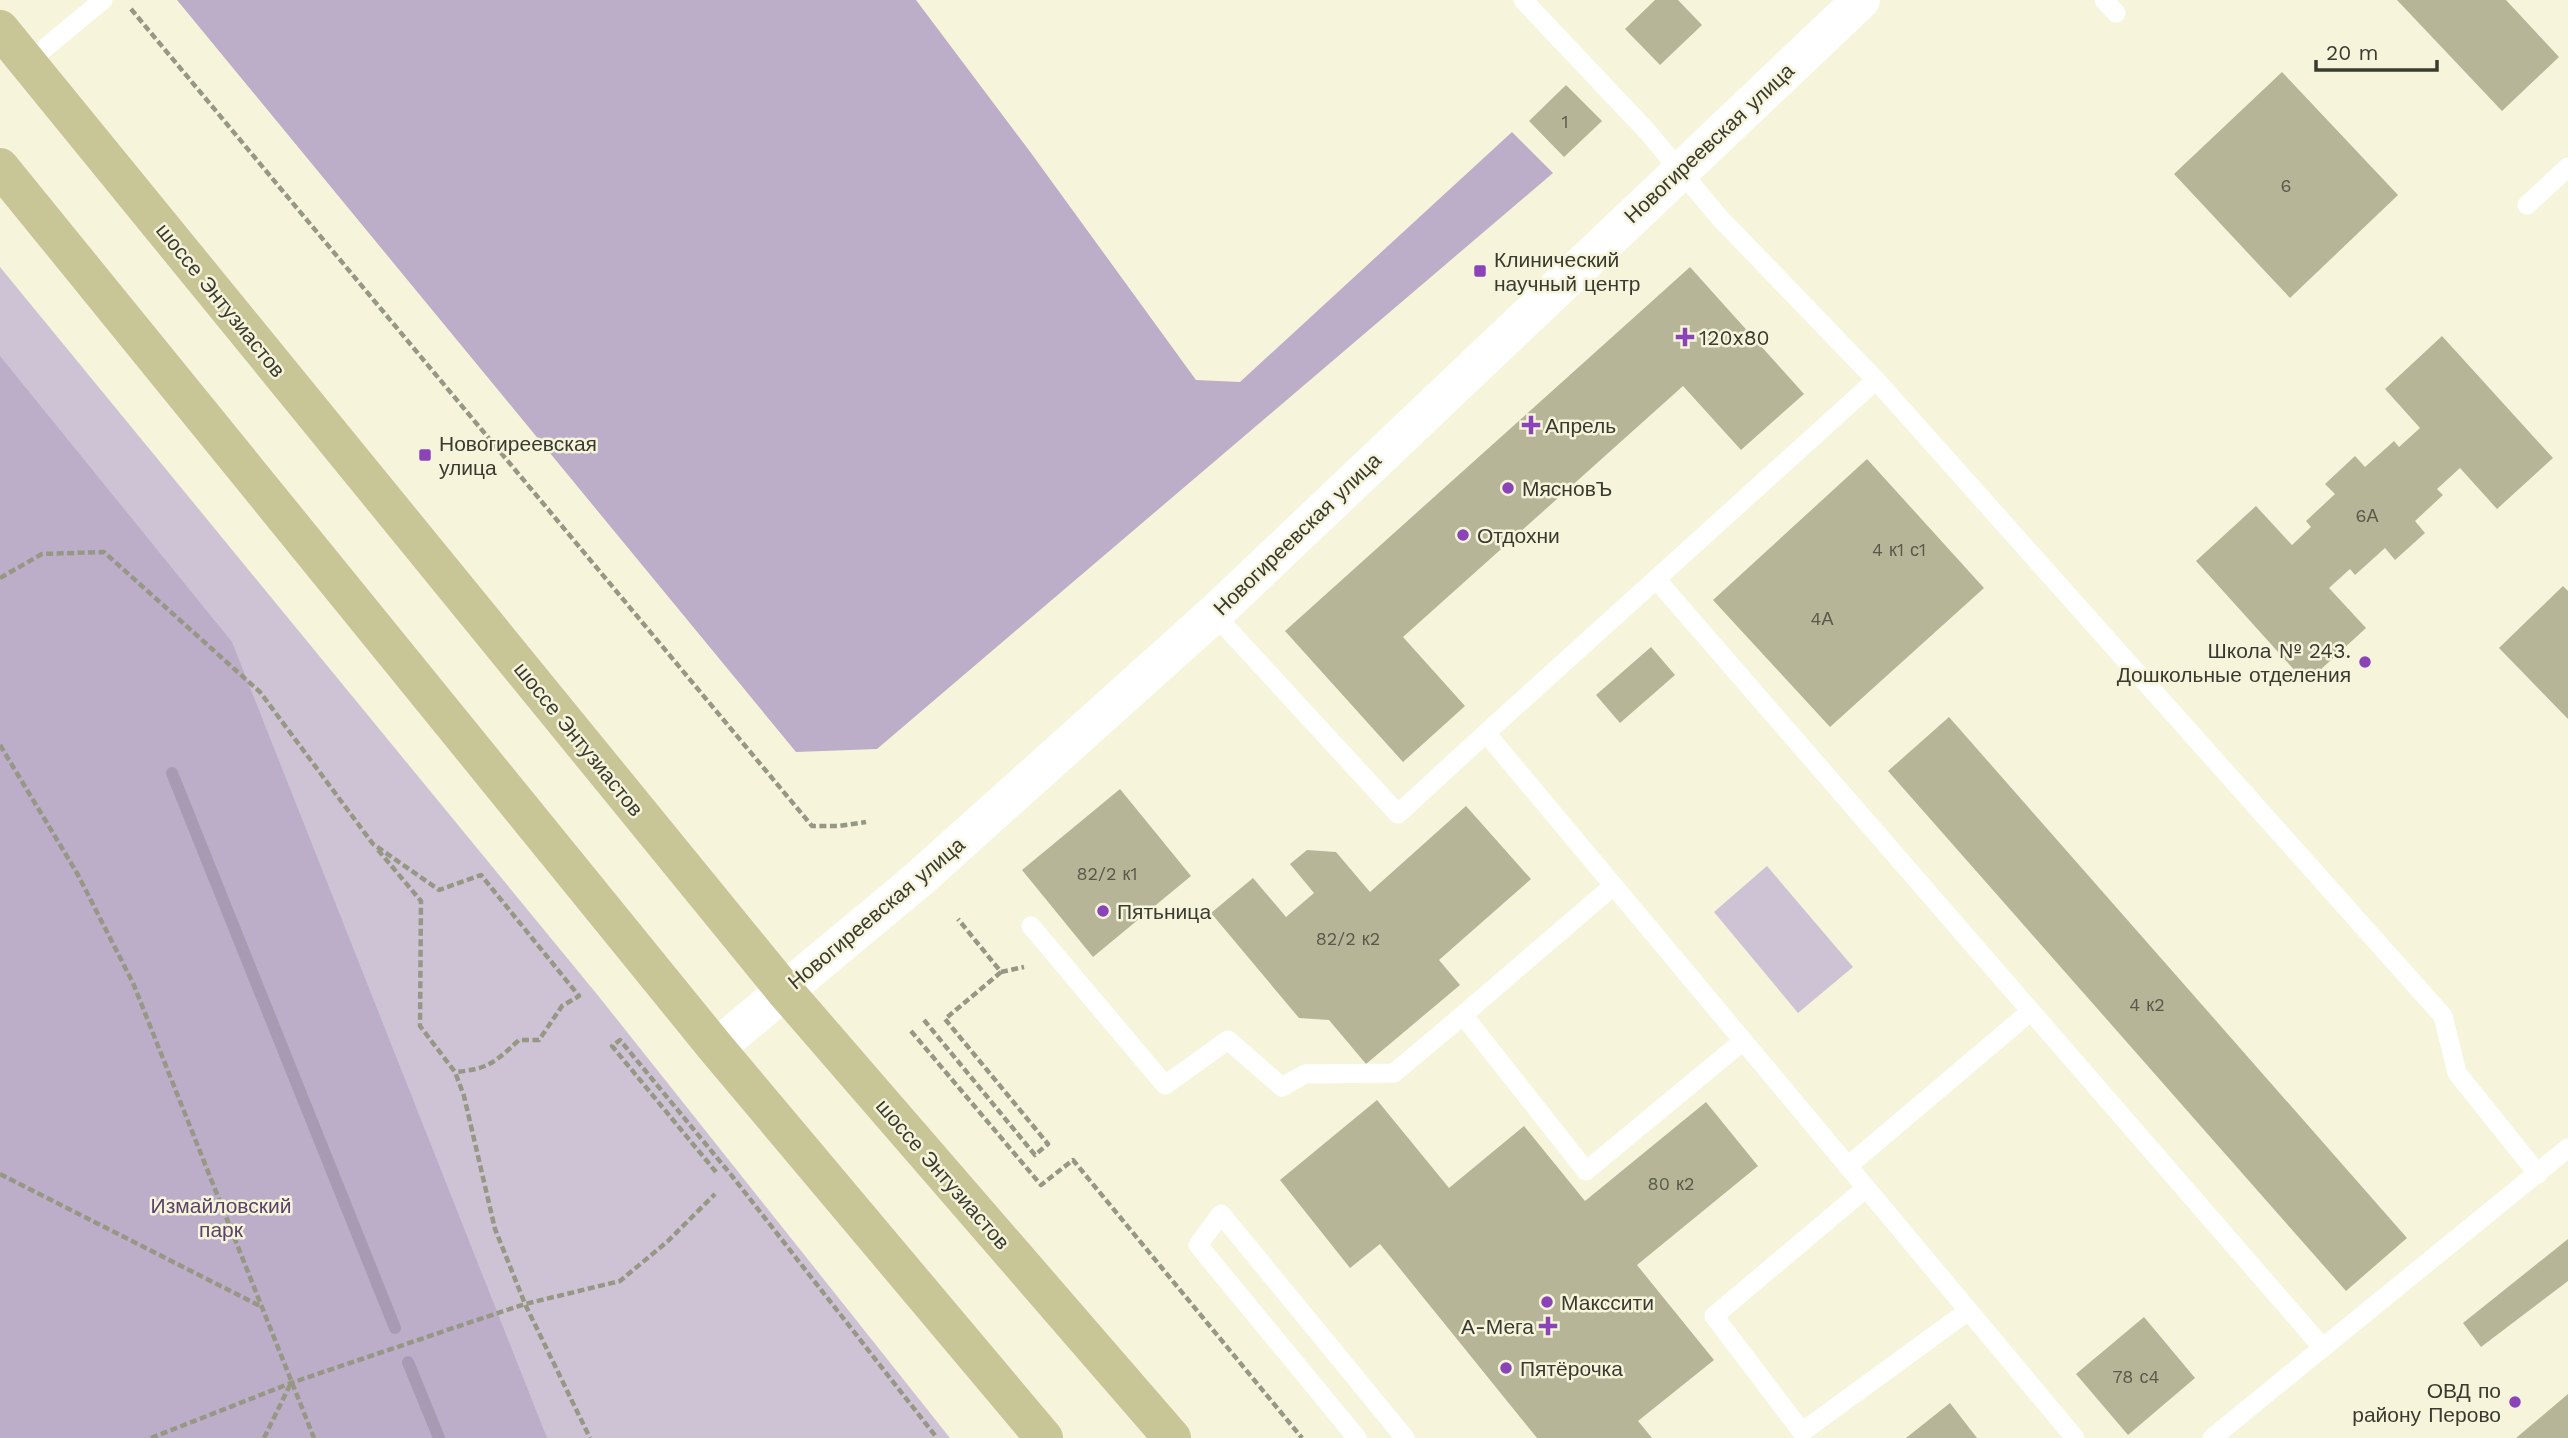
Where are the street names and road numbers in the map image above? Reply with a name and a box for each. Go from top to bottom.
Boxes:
street label: Новогиреевская улица [1619,58,1799,228]
street label: шоссе Энтузиастов [151,218,291,382]
street label: Новогиреевская улица [1208,447,1386,620]
street label: шоссе Энтузиастов [509,657,649,821]
street label: Новогиреевская улица [783,832,970,994]
street label: шоссе Энтузиастов [871,1094,1015,1254]

